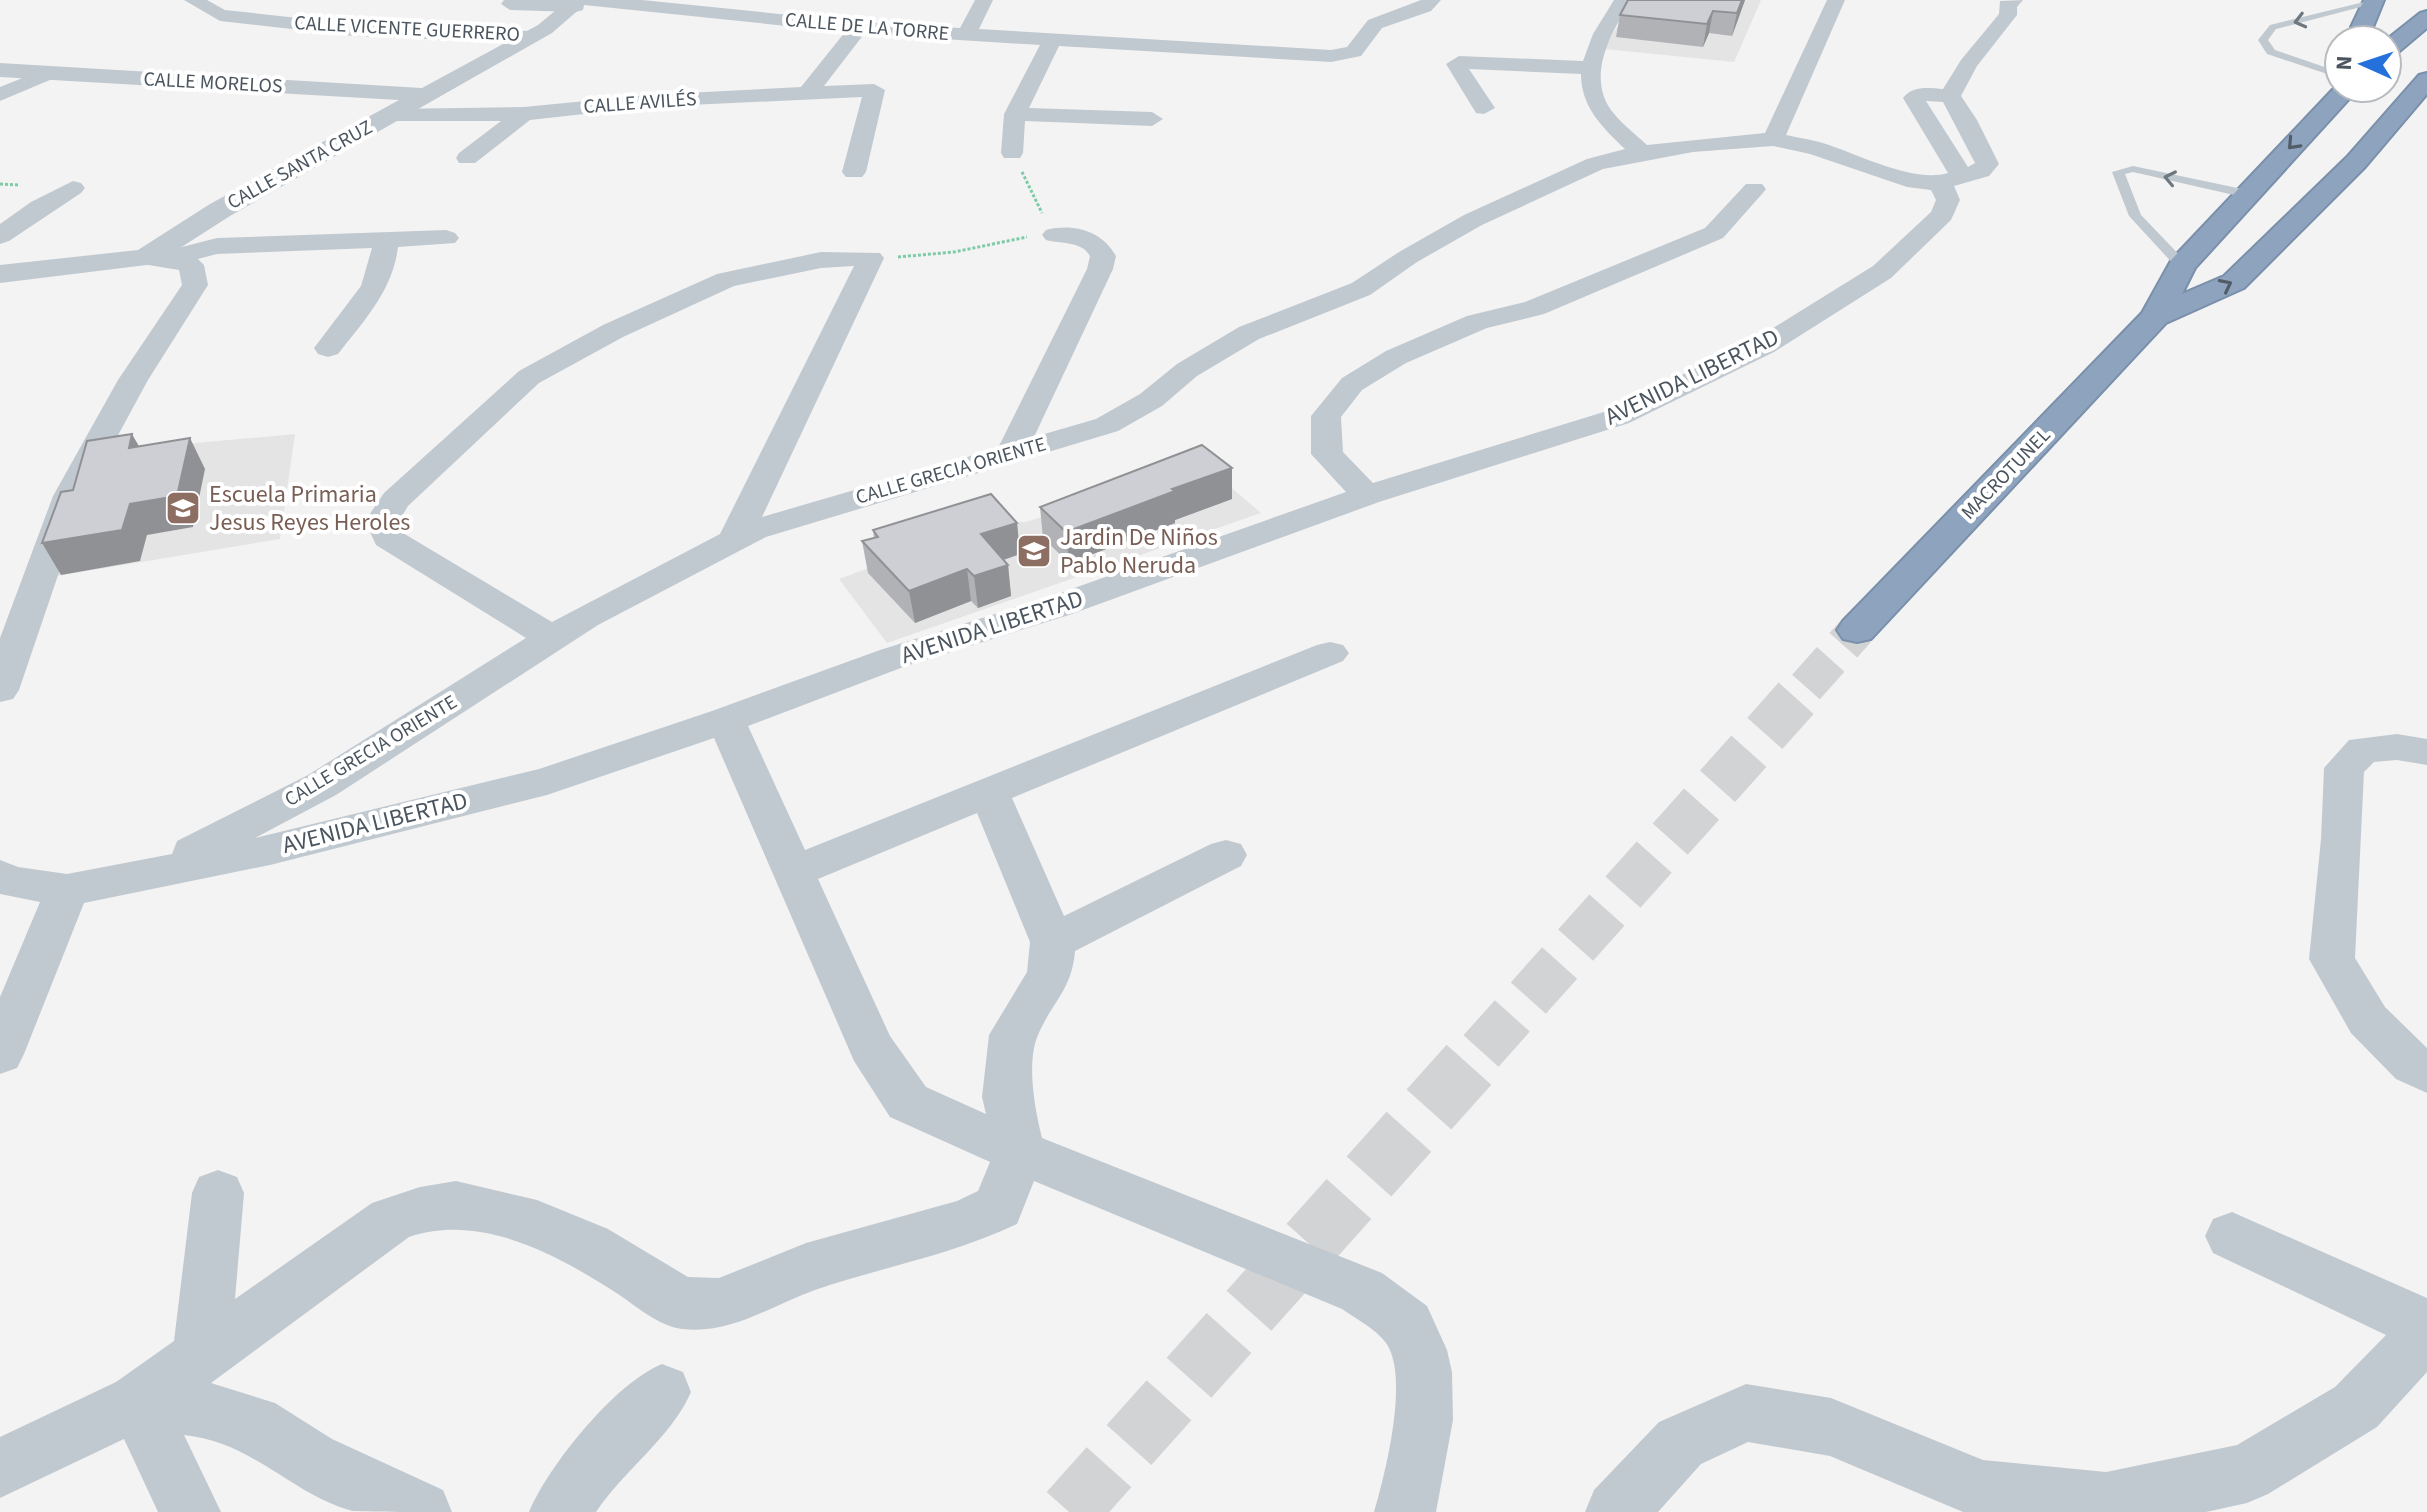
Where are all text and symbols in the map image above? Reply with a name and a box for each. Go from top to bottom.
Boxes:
street label: CALLE DE LA TORRE [784,6,950,48]
street label: CALLE VICENTE GUERRERO [294,9,520,49]
one-way arrow [2293,12,2307,29]
north arrow [2323,24,2403,104]
text: N [2328,55,2360,71]
street label: CALLE MORELOS [143,65,283,101]
street label: CALLE AVILÉS [582,85,698,121]
street label: CALLE SANTA CRUZ [222,113,378,217]
one-way arrow [2287,135,2302,149]
one-way arrow [2164,170,2178,187]
one-way arrow [2217,279,2232,295]
street label: AVENIDA LIBERTAD [1599,320,1785,434]
street label: MACROTUNEL [1955,422,2057,526]
street label: CALLE GRECIA ORIENTE [853,430,1049,512]
place label: Escuela Primaria Jesus Reyes Heroles [209,477,410,540]
school or university icon: Escuela Primaria Jesus Reyes Heroles [164,489,202,527]
place label: Jardin De Niños Pablo Neruda [1060,520,1218,583]
school or university icon: Jardin De Niños Pablo Neruda [1015,532,1053,570]
street label: AVENIDA LIBERTAD [896,581,1088,673]
street label: CALLE GRECIA ORIENTE [279,688,463,814]
street label: AVENIDA LIBERTAD [279,783,471,863]

